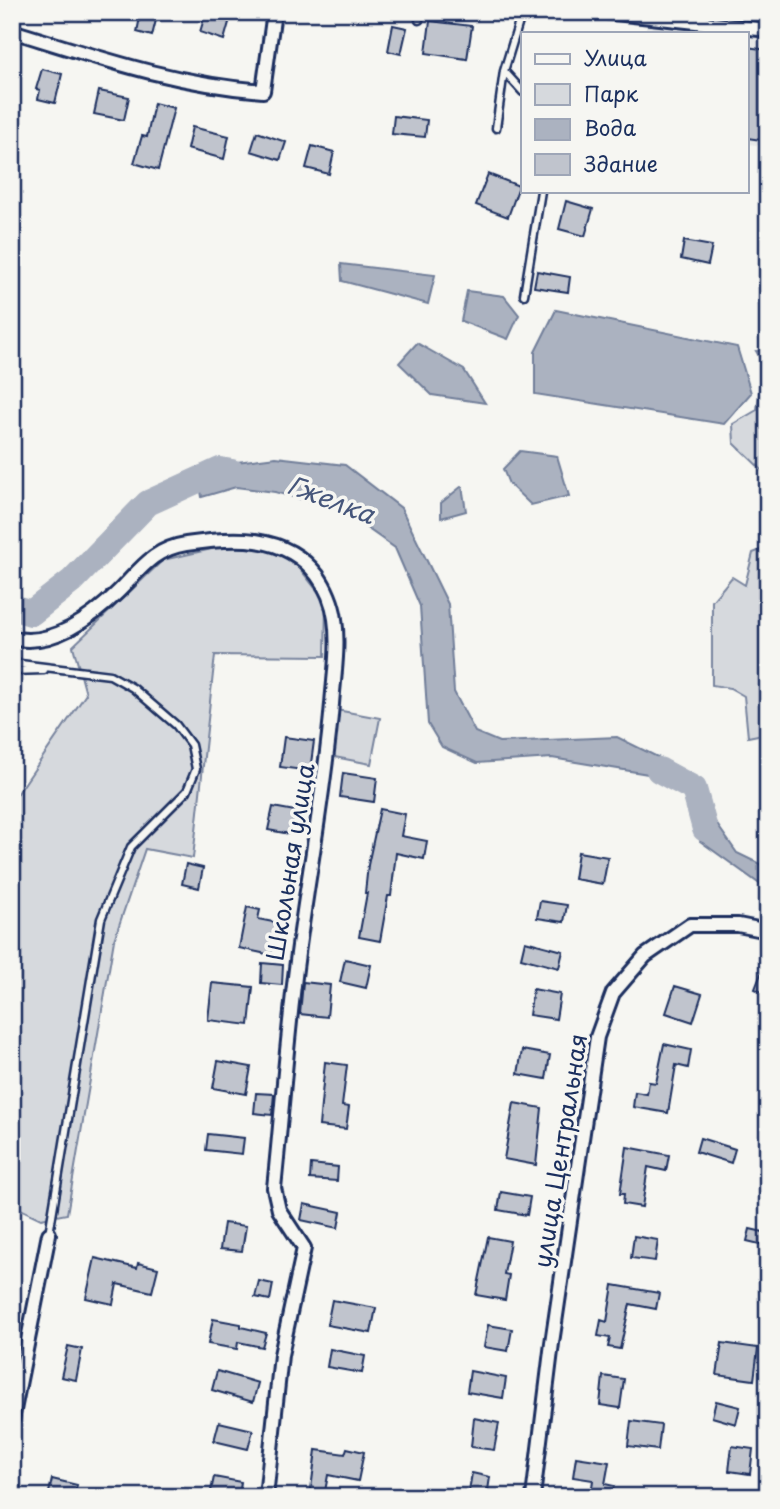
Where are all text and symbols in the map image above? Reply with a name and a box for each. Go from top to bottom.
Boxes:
legend [521,32,748,192]
text: Улица [584,41,647,73]
text: Парк [584,77,639,109]
text: Вода [584,111,636,143]
text: Здание [584,147,658,179]
water label: Гжелка [282,464,382,533]
street label: Школьная улица [256,760,322,963]
street label: улица Центральная [523,1031,595,1270]

